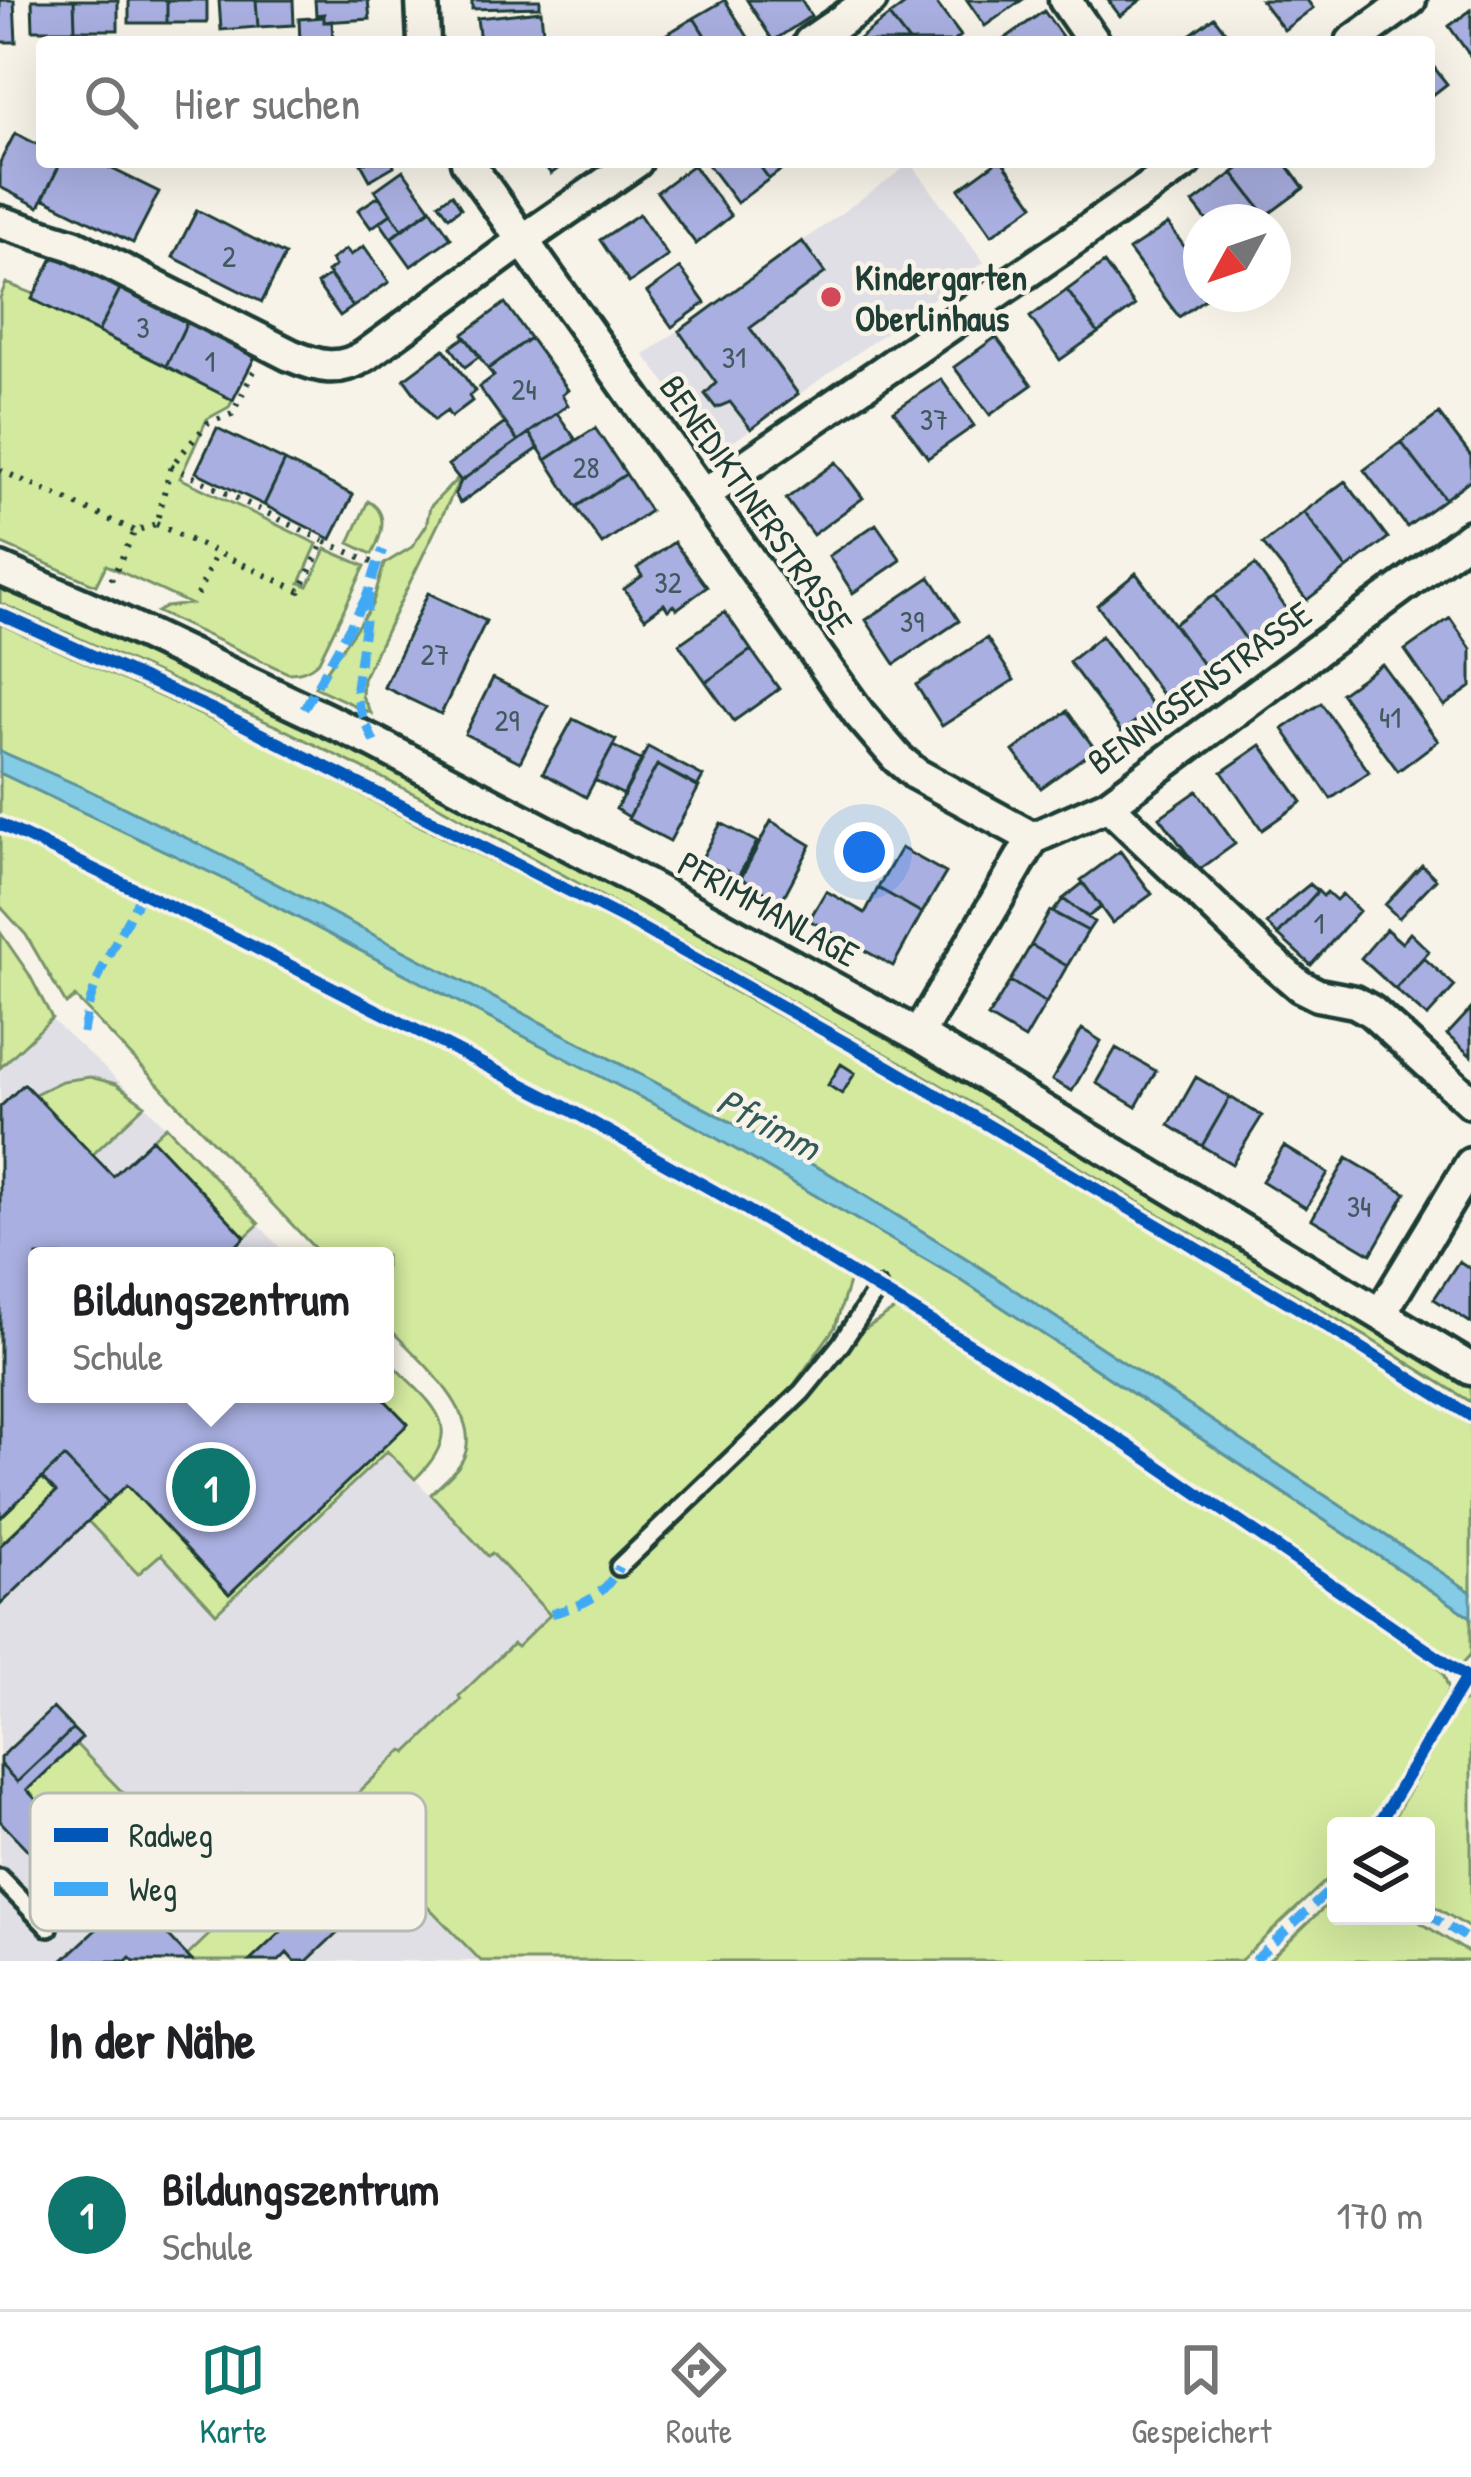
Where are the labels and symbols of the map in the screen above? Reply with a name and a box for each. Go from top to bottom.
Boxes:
north arrow [1183,204,1291,312]
house number: 2 [222,236,236,276]
place label: Kindergarten Oberlinhaus [855,252,1027,342]
marker: Kindergarten Oberlinhaus [818,284,844,310]
house number: 3 [136,307,150,347]
house number: 31 [722,337,746,377]
house number: 1 [205,341,215,381]
street label: BENEDIKTINERSTRASSE [649,364,865,644]
house number: 24 [511,369,537,409]
house number: 37 [920,399,948,439]
house number: 28 [572,447,600,487]
house number: 32 [654,562,682,602]
street label: BENNIGSENSTRASSE [1077,589,1321,785]
house number: 39 [900,601,924,641]
house number: 27 [421,634,449,674]
house number: 41 [1379,697,1401,737]
house number: 29 [494,700,520,740]
your location [834,822,894,882]
street label: PFRIMMANLAGE [670,838,868,978]
house number: 1 [1314,903,1324,943]
water label: Pfrimm [708,1074,831,1173]
house number: 34 [1347,1186,1371,1226]
pin: 1 [172,1442,250,1532]
legend [30,1793,426,1931]
text: Radweg [129,1813,213,1858]
text: Weg [129,1867,177,1912]

